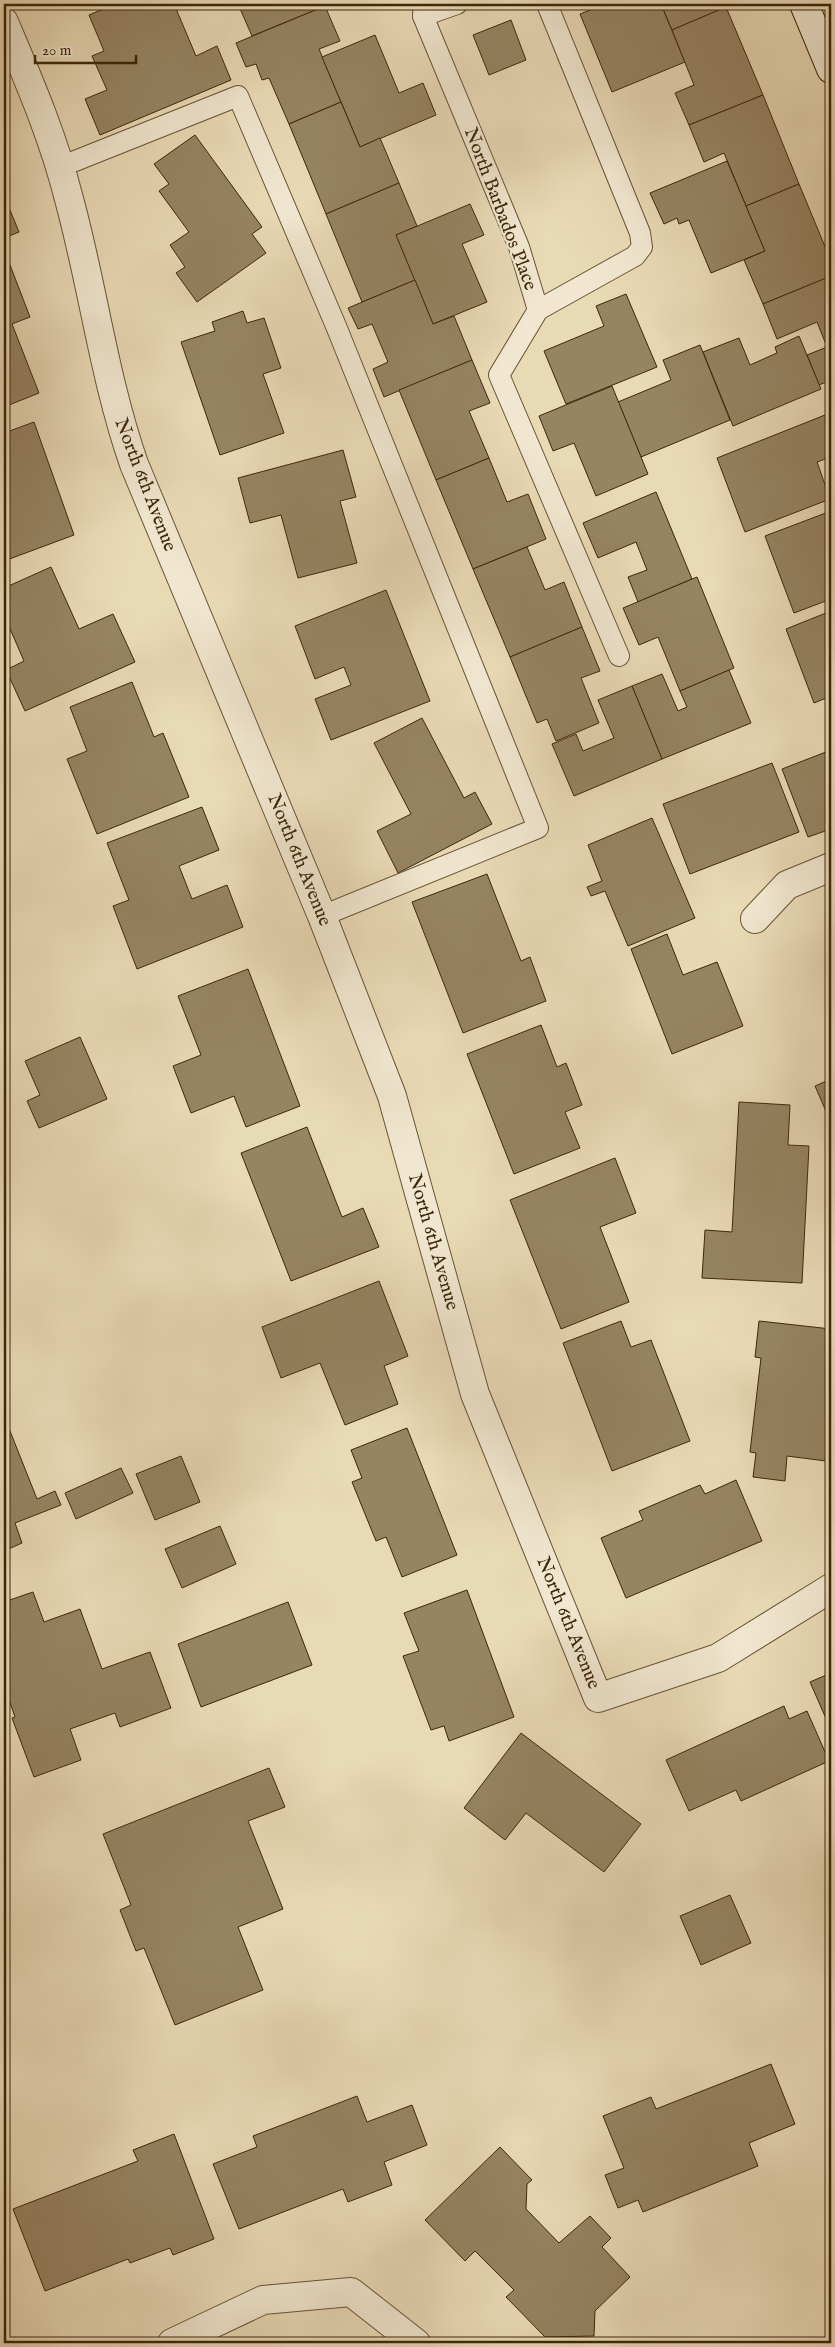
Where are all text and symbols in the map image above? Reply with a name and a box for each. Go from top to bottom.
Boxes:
scale bar [35,32,136,64]
text: 20 m [42,41,72,60]
street label: North Barbados Place [458,124,542,294]
street label: North 6th Avenue [109,415,182,555]
street label: North 6th Avenue [262,790,337,930]
street label: North 6th Avenue [402,1171,464,1313]
street label: North 6th Avenue [531,1553,606,1693]

